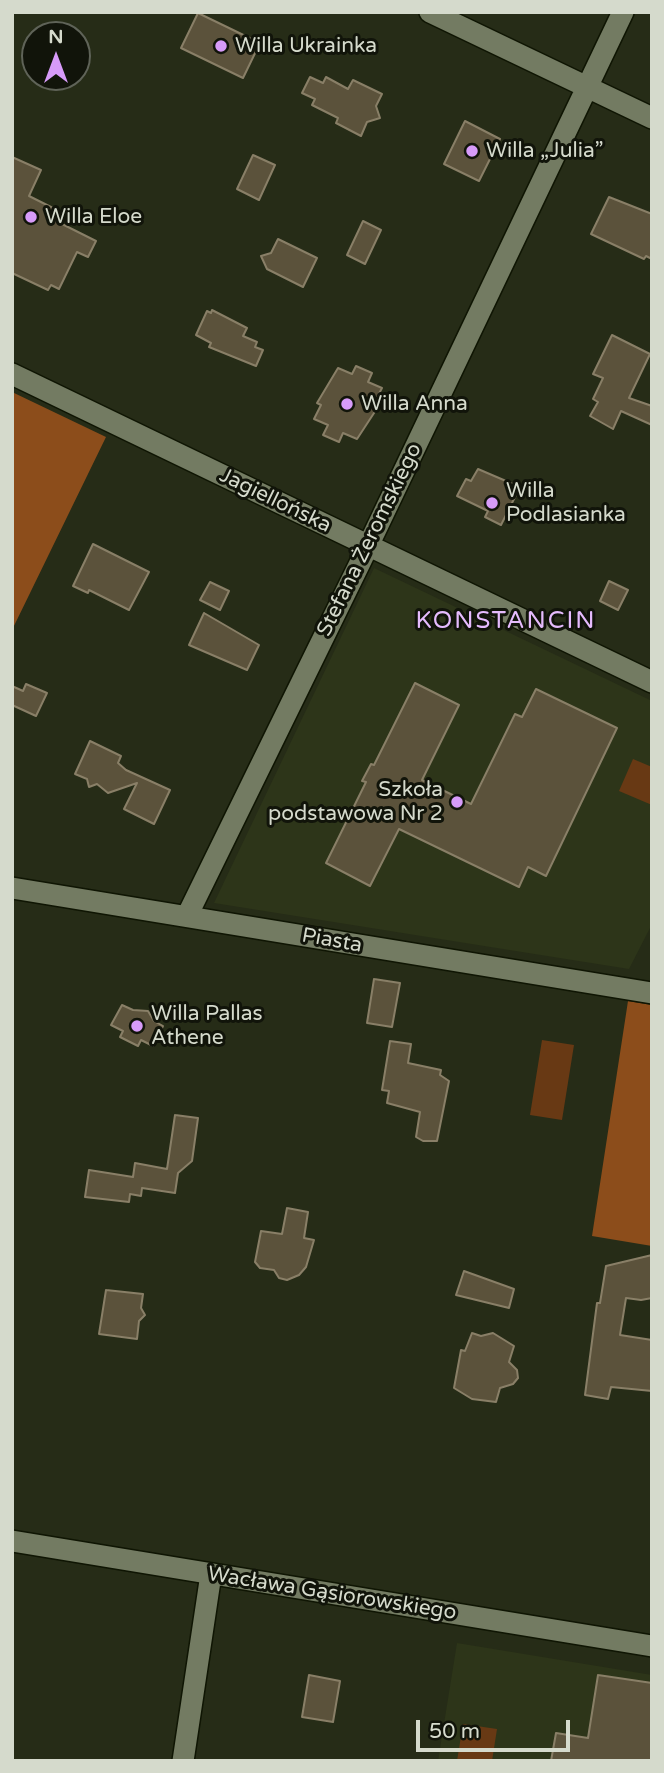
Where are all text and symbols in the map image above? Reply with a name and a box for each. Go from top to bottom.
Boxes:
north arrow [21,21,91,91]
text: N [48,26,64,48]
place label: Willa Ukrainka [235,33,377,59]
marker: Willa Ukrainka [213,38,229,54]
place label: Willa „Julia” [486,138,603,164]
marker: Willa „Julia” [464,143,480,159]
place label: Willa Eloe [45,204,142,230]
marker: Willa Eloe [23,209,39,225]
place label: Willa Anna [361,391,468,417]
marker: Willa Anna [339,396,355,412]
street label: Stefana Żeromskiego [312,439,428,641]
street label: Jagiellońska [215,463,335,539]
place label: Willa Podlasianka [506,478,626,528]
marker: Willa Podlasianka [484,495,500,511]
district label: KONSTANCIN [417,608,595,636]
place label: Szkoła podstawowa Nr 2 [268,777,443,827]
marker: Szkoła podstawowa Nr 2 [449,794,465,810]
street label: Piasta [300,923,364,959]
place label: Willa Pallas Athene [151,1001,263,1051]
marker: Willa Pallas Athene [129,1018,145,1034]
street label: Wacława Gąsiorowskiego [206,1562,458,1626]
scale bar [419,1706,573,1750]
text: 50 m [429,1719,480,1744]

